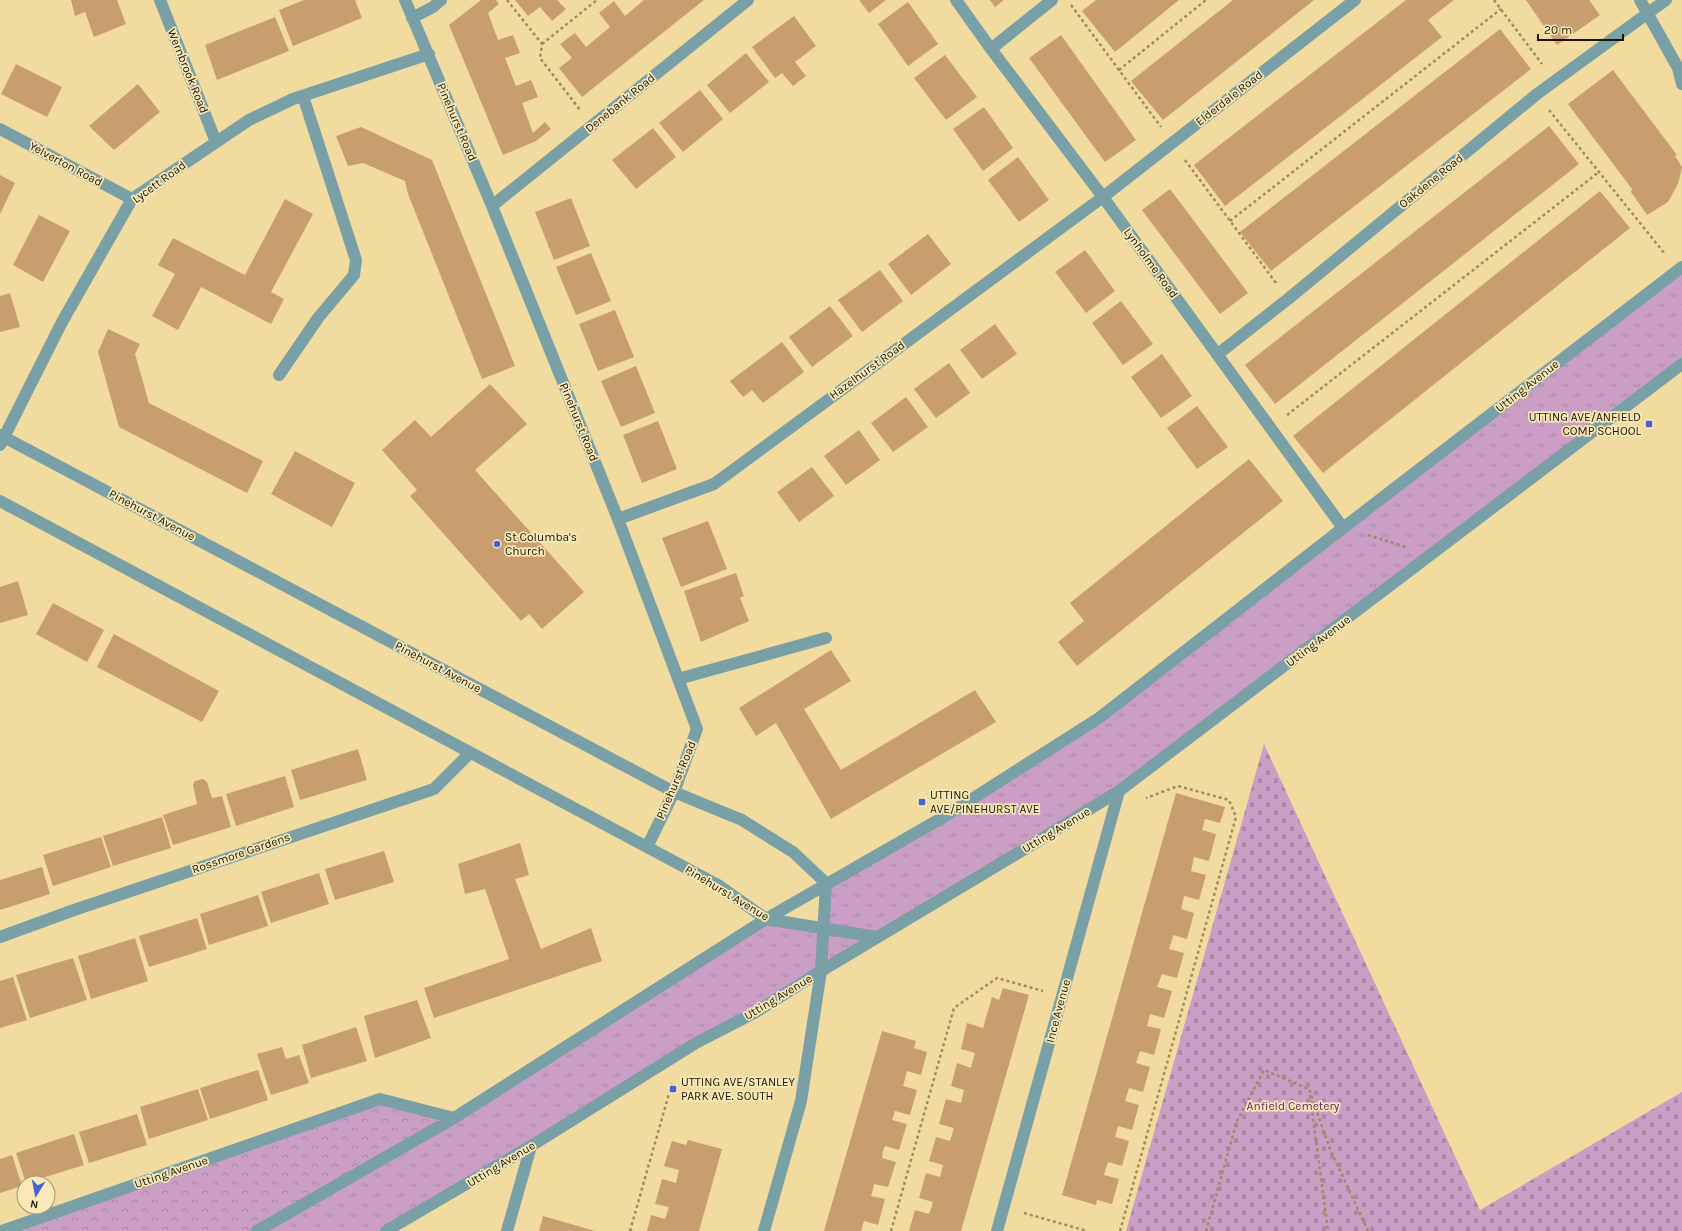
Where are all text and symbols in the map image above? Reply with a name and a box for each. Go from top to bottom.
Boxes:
scale bar [1538,16,1623,42]
text: 20 m [1544,23,1572,37]
street label: Wernbrook Road [165,27,211,115]
street label: Elderdale Road [1193,67,1265,129]
street label: Denebank Road [582,71,658,135]
street label: Pinehurst Road [434,81,480,163]
street label: Yelverton Road [27,139,105,189]
street label: Oakdene Road [1396,151,1466,211]
street label: Lycett Road [130,158,188,206]
street label: Lynholme Road [1121,225,1181,301]
street label: Hazelhurst Road [826,338,908,402]
street label: Utting Avenue [1492,357,1562,415]
street label: Pinehurst Road [557,381,601,463]
place label: UTTING AVE/ANFIELD COMP SCHOOL [1529,410,1641,438]
marker: UTTING AVE/ANFIELD COMP SCHOOL [1644,419,1654,429]
street label: Pinehurst Avenue [106,486,198,544]
place label: St Columba's Church [505,530,577,558]
marker: St Columba's Church [492,539,502,549]
street label: Utting Avenue [1283,612,1353,670]
street label: Pinehurst Avenue [392,638,484,696]
street label: Pinehurst Road [653,739,699,821]
place label: UTTING AVE/PINEHURST AVE [930,788,1040,816]
marker: UTTING AVE/PINEHURST AVE [917,797,927,807]
street label: Utting Avenue [1019,804,1093,856]
street label: Rossmore Gardens [190,830,292,876]
street label: Pinehurst Avenue [682,862,772,924]
street label: Utting Avenue [741,971,815,1023]
street label: Ince Avenue [1043,978,1073,1044]
place label: UTTING AVE/STANLEY PARK AVE. SOUTH [681,1075,795,1103]
marker: UTTING AVE/STANLEY PARK AVE. SOUTH [668,1084,678,1094]
park label: Anfield Cemetery [1247,1099,1340,1113]
street label: Utting Avenue [464,1138,538,1190]
street label: Utting Avenue [132,1153,210,1191]
north arrow [16,1175,56,1215]
text: N [29,1197,39,1211]

